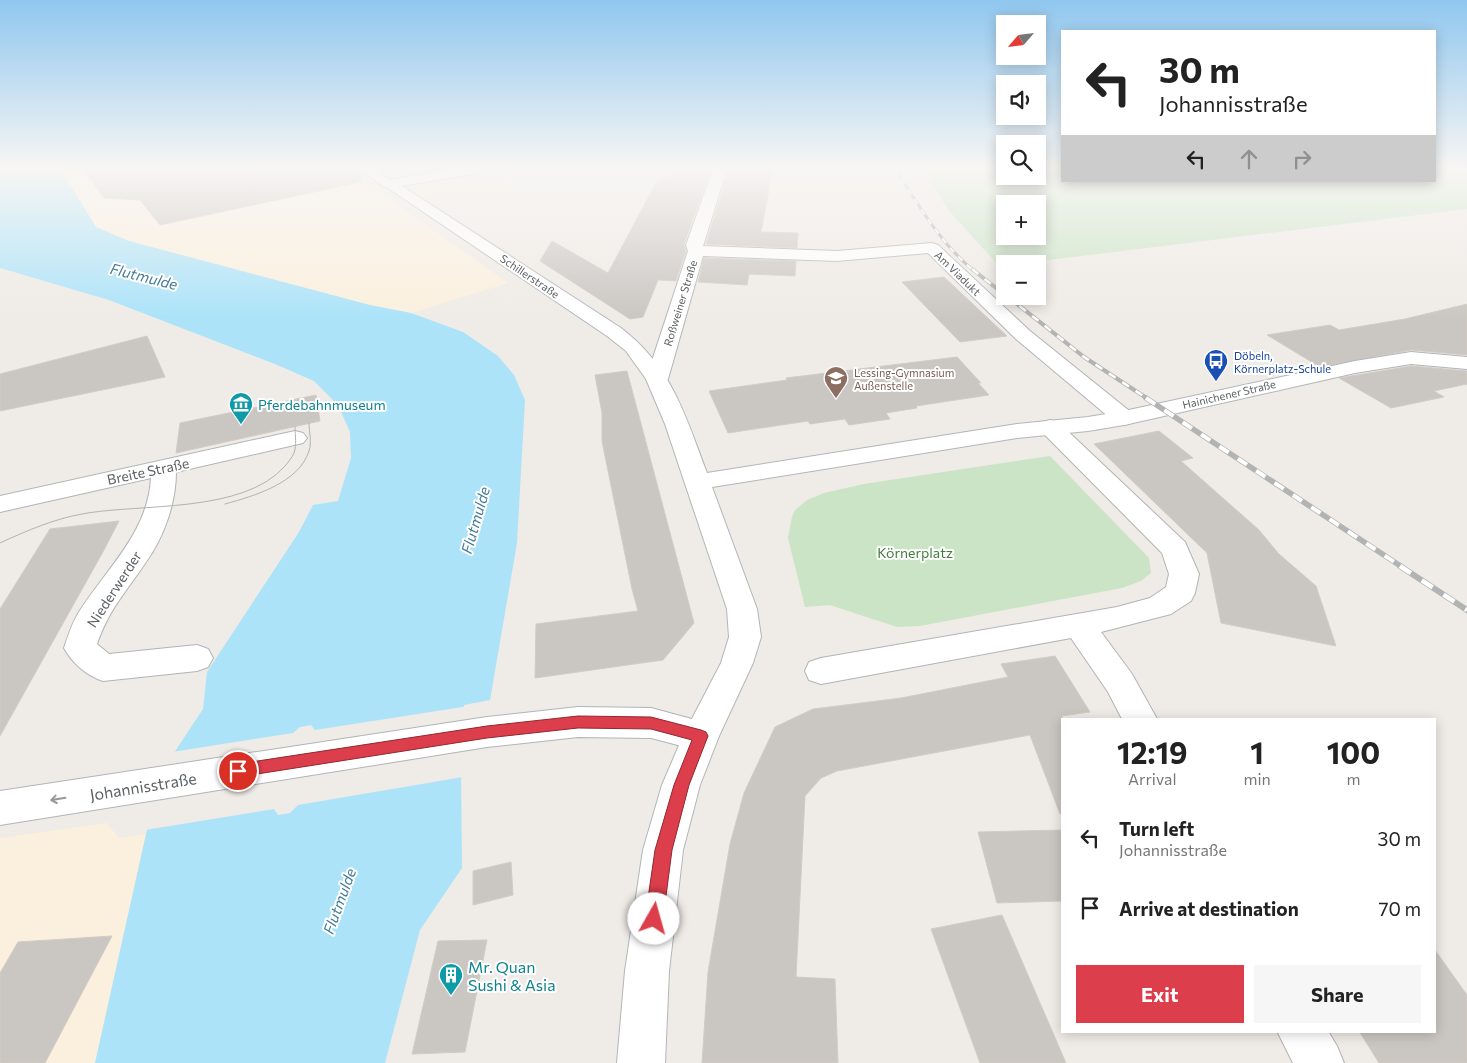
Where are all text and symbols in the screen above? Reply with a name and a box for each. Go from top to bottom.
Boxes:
north arrow [996,15,1046,65]
map controls [996,15,1046,305]
text: 30 m [1159,47,1240,90]
icon: left [1076,50,1141,115]
button: sound [996,75,1046,125]
text: Johannisstraße [1159,90,1308,117]
button: search [996,135,1046,185]
icon: left [1182,145,1210,173]
icon: ahead [1235,145,1263,173]
icon: right [1288,145,1316,173]
button: + [996,195,1046,245]
street label: Am Viadukt [932,248,984,298]
street label: Schillerstraße [498,251,562,301]
button: − [996,255,1046,305]
street label: Roßweiner Straße [661,258,699,348]
water label: Flutmulde [108,259,180,293]
bus stop icon: Döbeln, Körnerplatz-Schule [1203,348,1229,382]
place label: Döbeln, Körnerplatz-Schule [1234,349,1331,375]
school or university icon: Lessing-Gymnasium Außenstelle [823,365,849,399]
place label: Lessing-Gymnasium Außenstelle [854,366,954,392]
street label: Hainichener Straße [1181,377,1277,411]
museum icon: Pferdebahnmuseum [228,391,254,425]
place label: Pferdebahnmuseum [258,396,386,413]
street label: Breite Straße [105,454,191,488]
water label: Flutmulde [457,484,493,556]
park label: Körnerplatz [877,544,953,561]
street label: Niederwerder [83,547,145,630]
text: 12:19 [1117,733,1188,770]
text: 1 [1250,733,1264,770]
text: 100 [1327,733,1380,770]
pin [217,750,259,792]
icon: arrive [224,757,252,785]
street label: Johannisstraße [88,768,198,804]
text: Arrival [1128,769,1176,788]
text: min [1243,769,1271,788]
text: m [1346,769,1360,788]
one-way arrow [50,795,66,805]
text: Turn left [1119,817,1194,840]
icon: left [1076,824,1104,852]
text: 30 m [1378,827,1421,850]
text: Johannisstraße [1119,840,1227,859]
water label: Flutmulde [319,866,359,936]
position arrow [627,892,679,944]
icon: arrive [1076,894,1104,922]
text: Arrive at destination [1119,897,1299,920]
text: 70 m [1378,897,1421,920]
place label: Mr. Quan Sushi & Asia [468,957,556,994]
building icon: Mr. Quan Sushi & Asia [438,962,464,996]
button: Exit [1076,965,1244,1023]
button: Share [1254,965,1421,1023]

